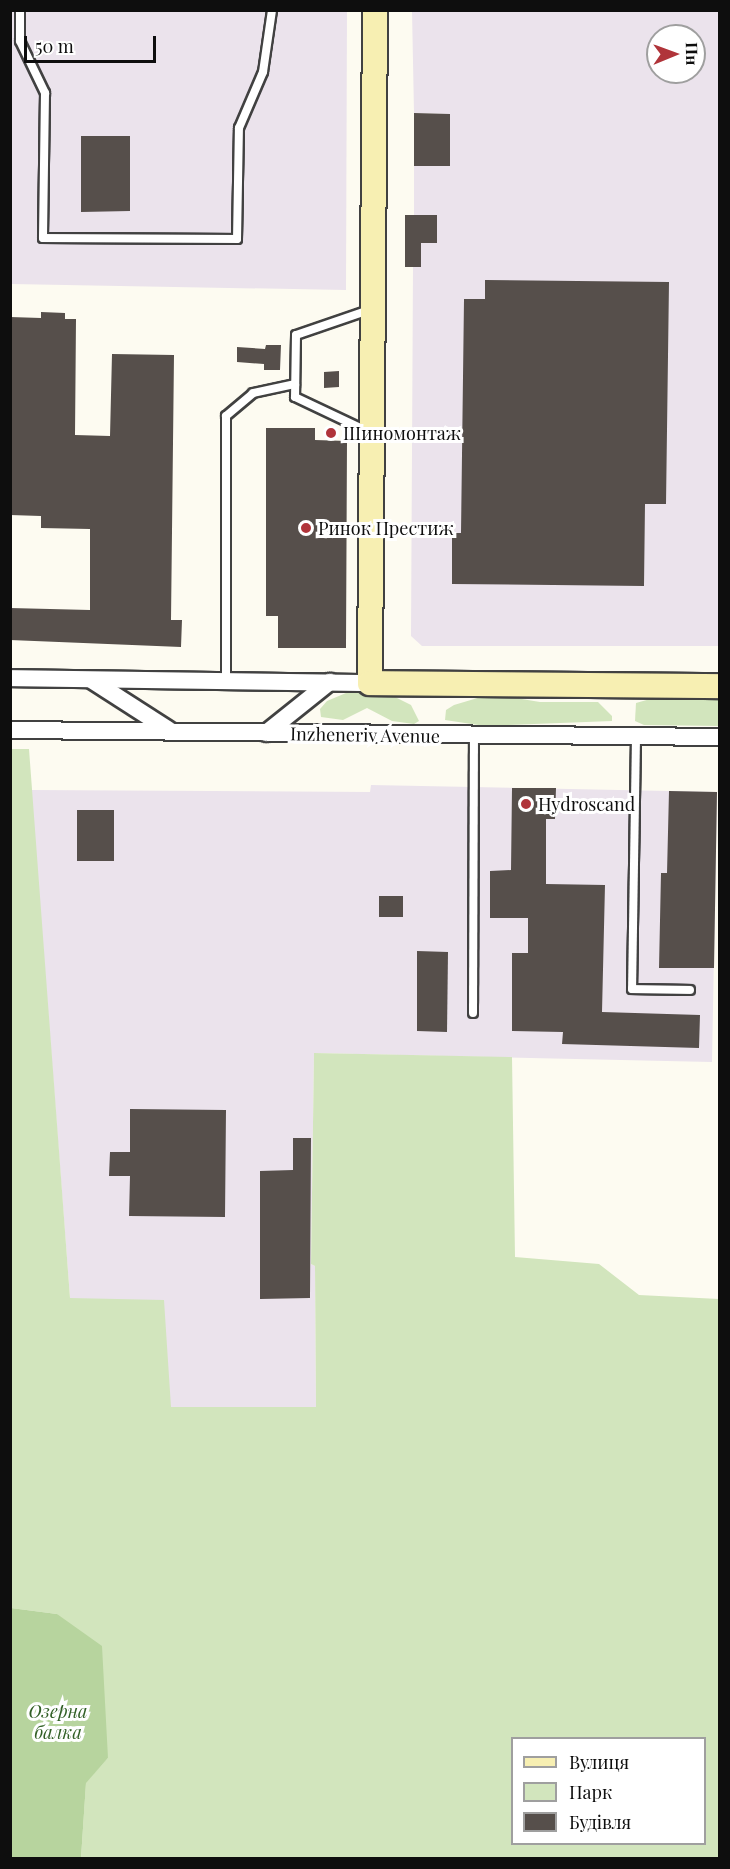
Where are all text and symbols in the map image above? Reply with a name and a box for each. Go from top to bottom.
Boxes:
scale bar [27,24,159,62]
north arrow [646,24,706,84]
text: 50 m [35,34,74,58]
text: Пн [682,42,703,65]
place label: Шиномонтаж [343,422,461,444]
marker: Шиномонтаж [324,426,338,440]
place label: Ринок Престиж [318,517,454,539]
marker: Ринок Престиж [299,521,313,535]
street label: Inzheneriv Avenue [289,723,441,747]
place label: Hydroscand [538,793,635,815]
marker: Hydroscand [519,797,533,811]
park label: Озерна балка [28,1701,88,1744]
legend [511,1737,706,1845]
text: Вулиця [569,1750,629,1774]
text: Парк [569,1780,612,1804]
text: Будівля [569,1810,631,1834]

